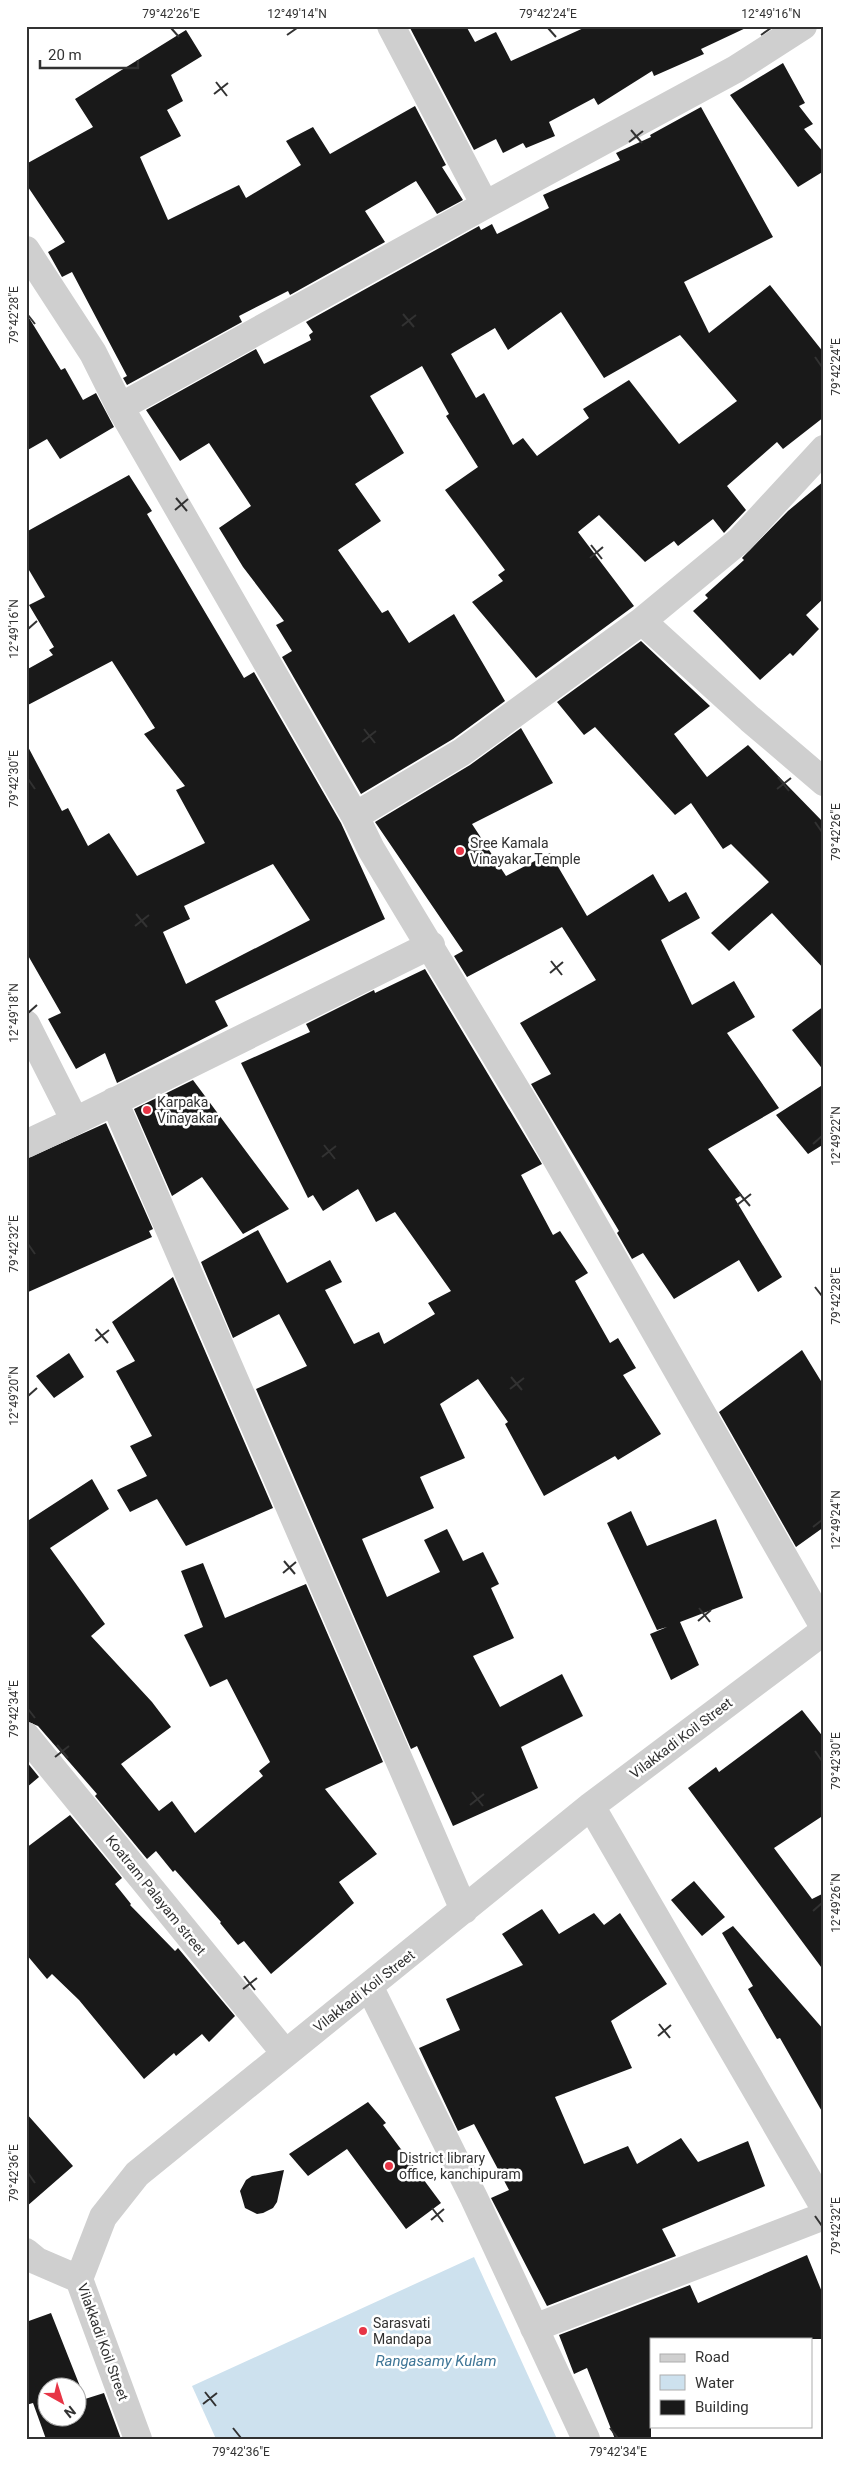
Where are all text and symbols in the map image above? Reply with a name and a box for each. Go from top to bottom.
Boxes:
text: 79°42'26"E [142,7,200,21]
text: 12°49'14"N [267,7,327,21]
text: 79°42'24"E [519,7,577,21]
text: 12°49'16"N [741,7,801,21]
scale bar [40,38,138,70]
text: 20 m [48,46,82,64]
text: 79°42'28"E [7,286,21,344]
text: 79°42'24"E [829,338,843,396]
text: 12°49'16"N [7,599,21,659]
text: 79°42'30"E [7,750,21,808]
text: 79°42'26"E [829,803,843,861]
place label: Sree Kamala Vinayakar Temple [470,835,580,867]
marker: Sree Kamala Vinayakar Temple [454,845,466,857]
text: 12°49'18"N [7,983,21,1043]
place label: Karpaka Vinayakar [157,1094,218,1126]
marker: Karpaka Vinayakar [141,1104,153,1116]
text: 12°49'22"N [829,1106,843,1166]
text: 79°42'32"E [7,1215,21,1273]
text: 79°42'28"E [829,1267,843,1325]
text: 12°49'20"N [7,1366,21,1426]
text: 12°49'24"N [829,1490,843,1550]
text: 79°42'34"E [7,1680,21,1738]
street label: Vilakkadi Koil Street [627,1694,736,1782]
text: 79°42'30"E [829,1732,843,1790]
street label: Koatram Palayam street [103,1832,210,1959]
text: 12°49'26"N [829,1873,843,1933]
street label: Vilakkadi Koil Street [310,1946,418,2035]
text: 79°42'36"E [7,2144,21,2202]
place label: District library office, kanchipuram [399,2150,521,2182]
marker: District library office, kanchipuram [383,2160,395,2172]
text: 79°42'32"E [829,2197,843,2255]
street label: Vilakkadi Koil Street [74,2281,132,2403]
place label: Sarasvati Mandapa [373,2315,432,2347]
marker: Sarasvati Mandapa [357,2325,369,2337]
legend [650,2338,812,2428]
text: Road [695,2348,729,2366]
water label: Rangasamy Kulam [376,2352,496,2370]
text: Water [695,2374,734,2392]
north arrow [38,2378,88,2428]
text: Building [695,2398,749,2416]
text: N [61,2403,79,2421]
text: 79°42'36"E [212,2445,270,2459]
text: 79°42'34"E [589,2445,647,2459]

